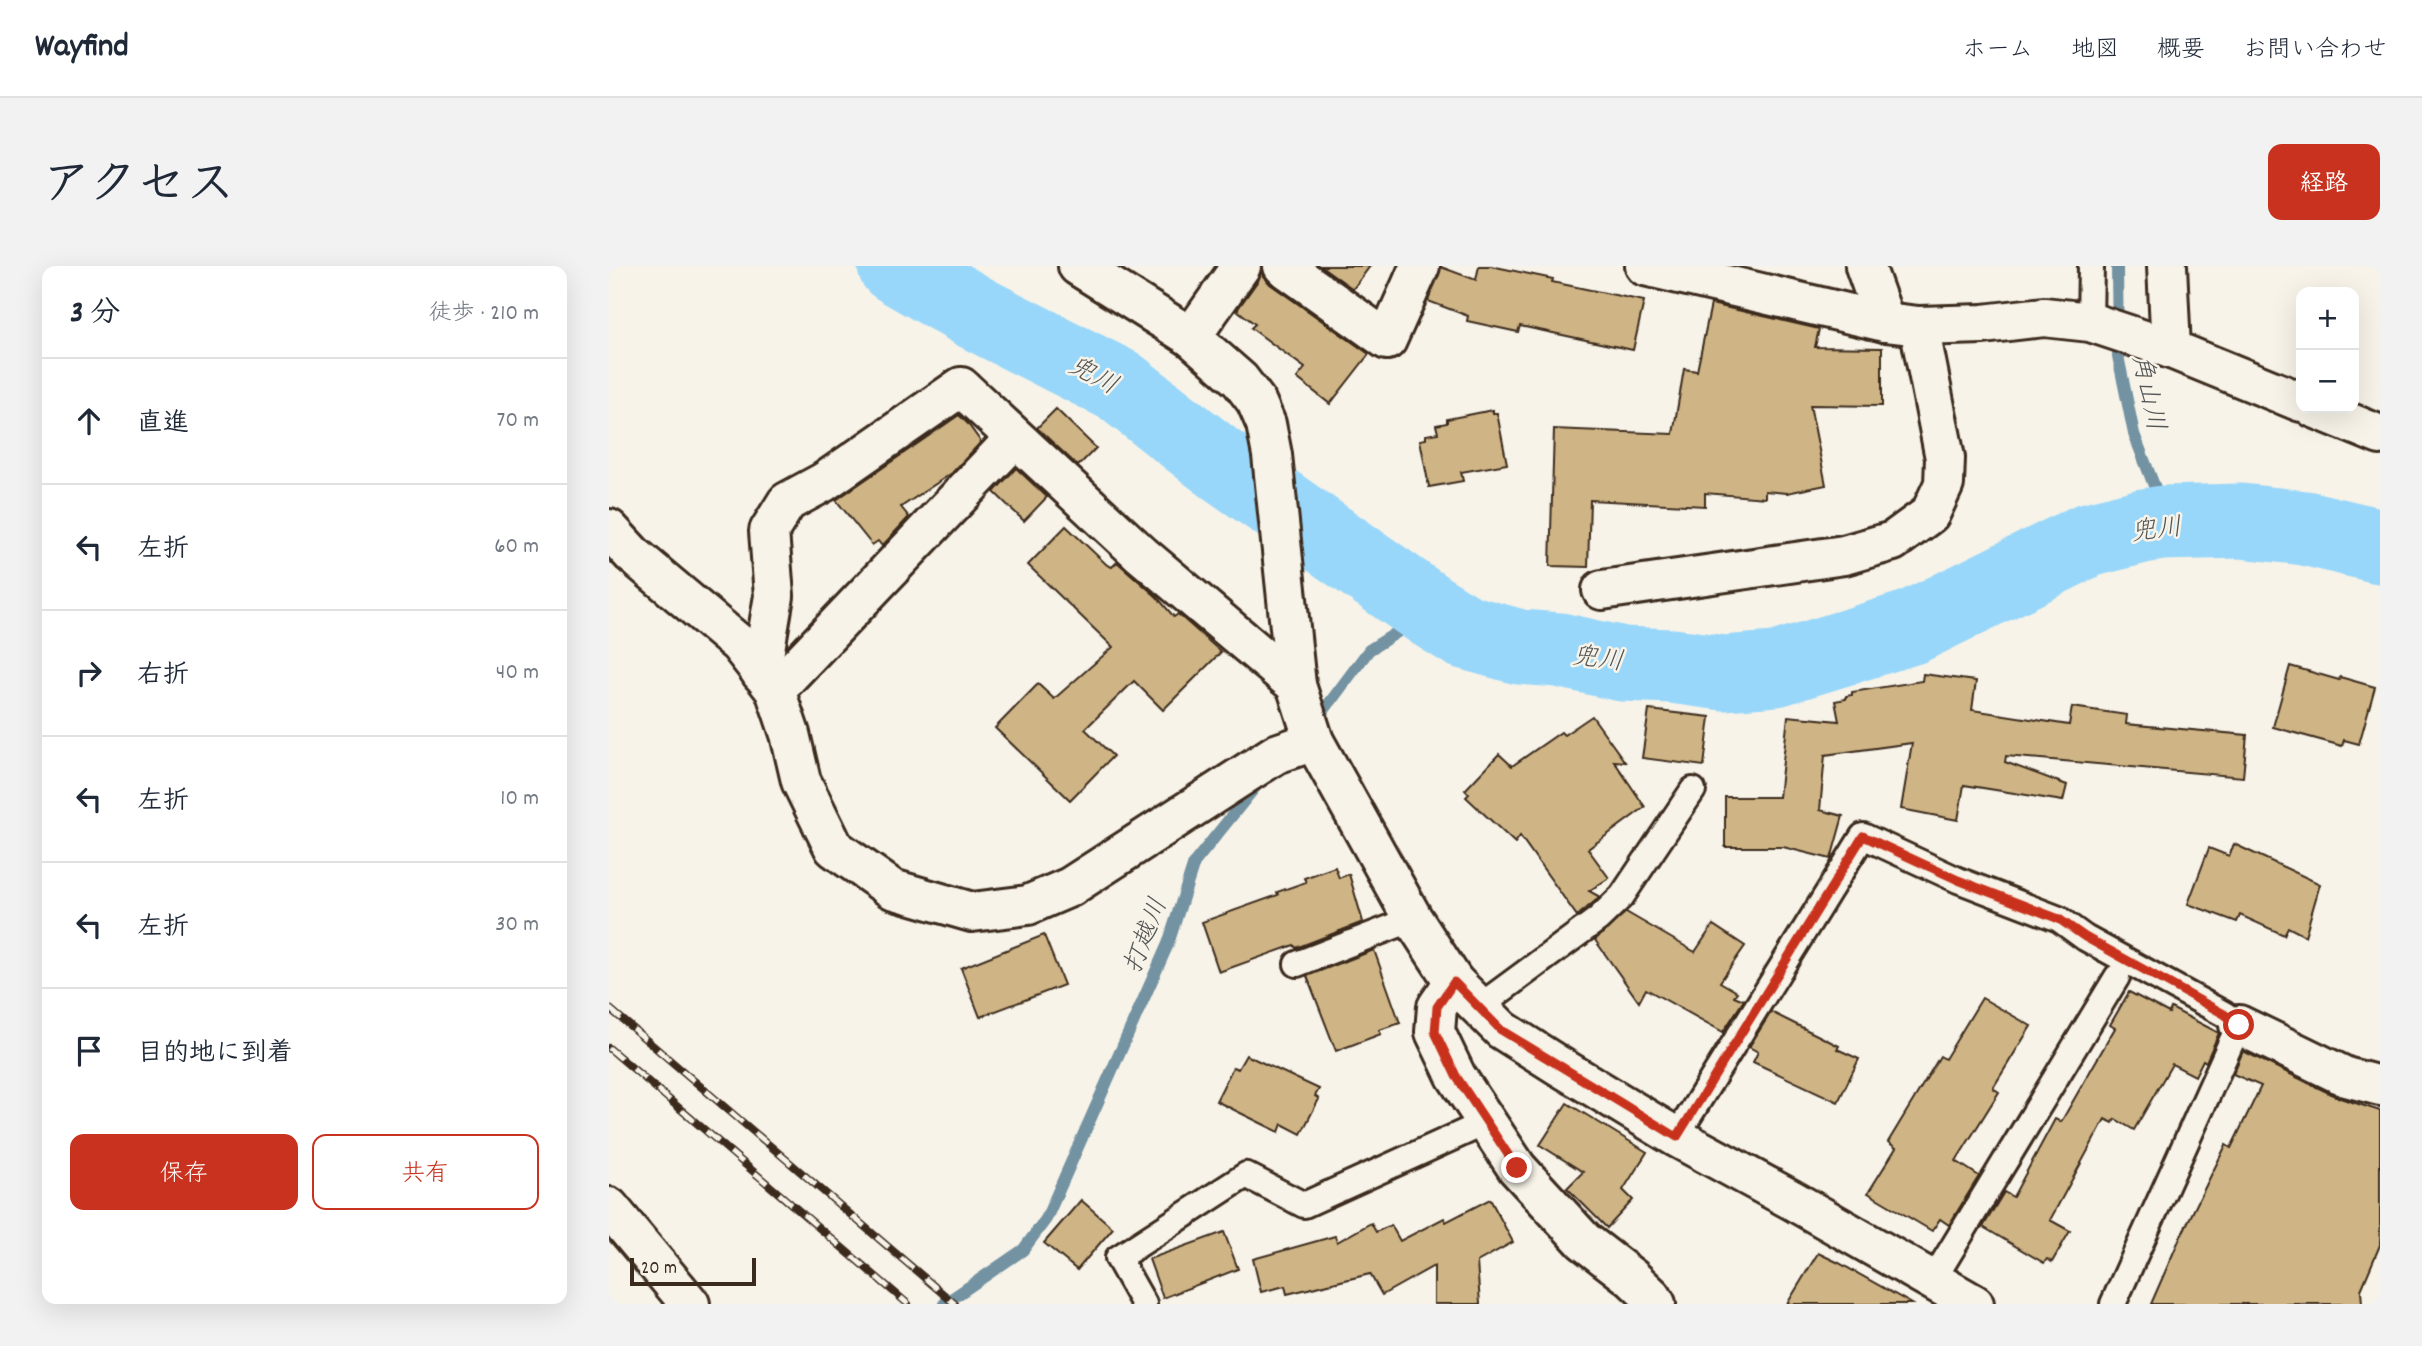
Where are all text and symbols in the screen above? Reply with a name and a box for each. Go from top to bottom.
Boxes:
text: Wayfind [35,25,129,72]
text: ホーム [1962,34,2033,68]
text: 地図 [2071,34,2119,68]
text: 概要 [2157,34,2205,68]
text: お問い合わせ [2243,34,2387,68]
button: 経路 [2268,144,2380,220]
text: アクセス [42,153,235,223]
map controls [2296,287,2359,413]
button: + [2296,287,2359,350]
text: 3 分 [70,294,120,337]
text: 徒歩 · 210 m [429,298,539,331]
water label: 兜川 [1061,349,1124,406]
button: − [2296,350,2359,413]
water label: 角山川 [2120,351,2173,435]
icon: ahead [70,402,108,440]
text: 70 m [497,405,539,438]
text: 直進 [137,406,189,443]
water label: 兜川 [2128,510,2184,553]
icon: left [70,528,108,566]
text: 60 m [494,531,539,564]
text: 左折 [137,532,189,569]
water label: 兜川 [1570,639,1626,682]
icon: right [70,654,108,692]
text: 40 m [496,657,539,690]
text: 右折 [137,658,189,695]
icon: left [70,780,108,818]
text: 10 m [500,783,539,816]
text: 左折 [137,784,189,821]
water label: 打越川 [1116,893,1179,979]
icon: left [70,906,108,944]
text: 30 m [495,909,539,942]
text: 左折 [137,910,189,947]
route start [2223,1009,2254,1040]
icon: arrive [70,1032,108,1070]
text: 目的地に到着 [137,1036,293,1073]
button: 保存 [70,1134,298,1210]
button: 共有 [312,1134,539,1210]
route end [1501,1152,1532,1183]
scale bar [630,1255,756,1287]
text: 20 m [641,1256,677,1283]

